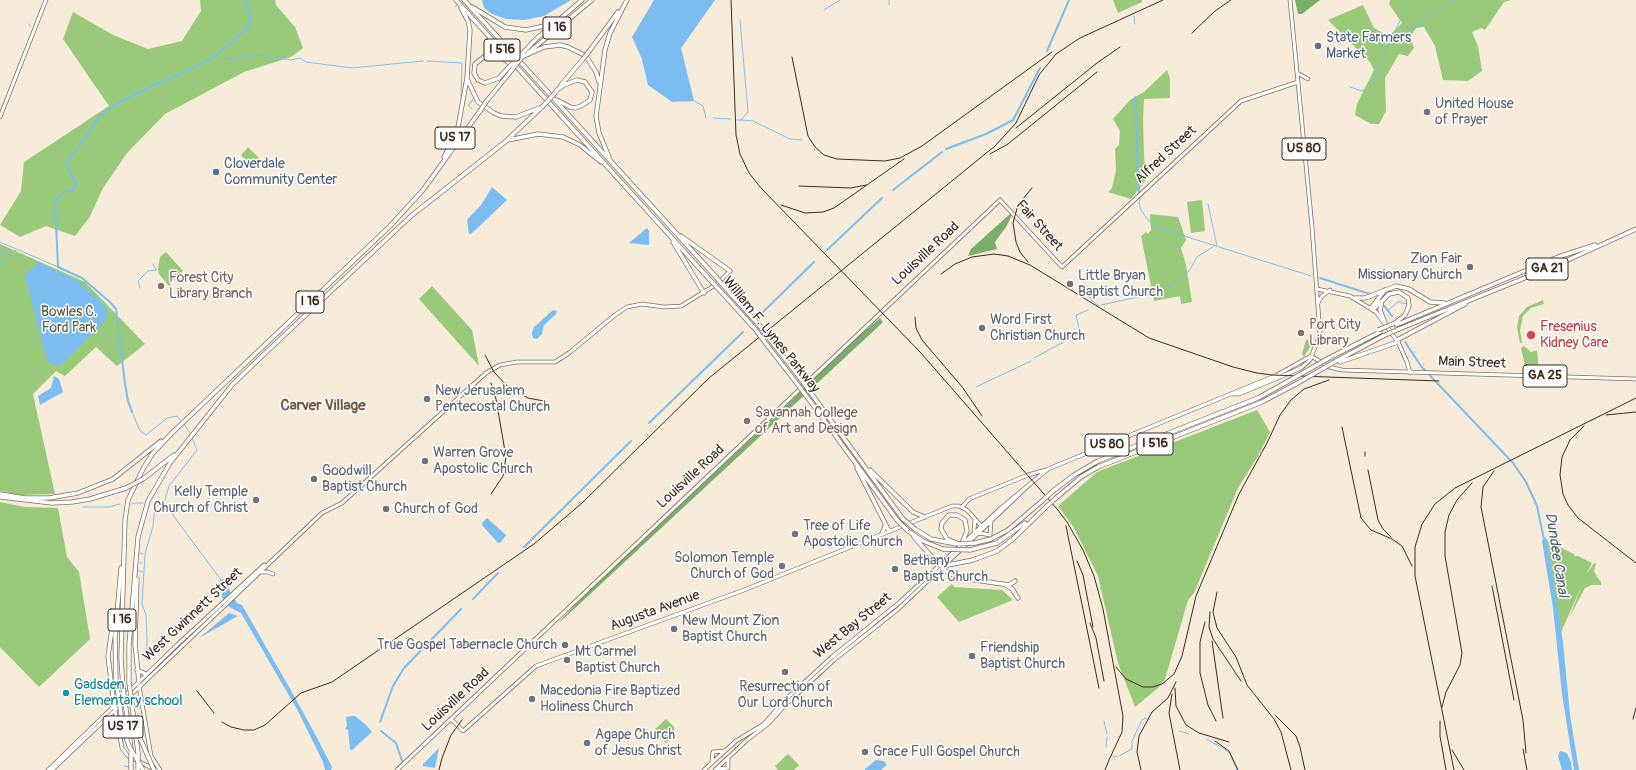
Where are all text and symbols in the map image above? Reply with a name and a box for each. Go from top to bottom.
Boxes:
road number: I 16 [543,17,571,39]
place label: State Farmers Market [1326,30,1411,62]
road number: I 516 [484,39,520,61]
marker: State Farmers Market [1313,41,1323,51]
place label: United House of Prayer [1435,96,1514,128]
marker: United House of Prayer [1422,107,1432,117]
street label: Alfred Street [1132,122,1200,188]
road number: US 17 [435,127,475,149]
road number: US 80 [1282,138,1326,160]
place label: Cloverdale Community Center [224,156,337,188]
marker: Cloverdale Community Center [211,167,221,177]
street label: Fair Street [1012,197,1066,255]
street label: Louisville Road [889,219,963,289]
place label: Zion Fair Missionary Church [1358,251,1462,284]
road number: GA 21 [1526,258,1568,280]
marker: Zion Fair Missionary Church [1465,262,1475,272]
place label: Little Bryan Baptist Church [1078,268,1163,300]
place label: Forest City Library Branch [169,270,252,302]
street label: William F. Lynes Parkway [719,274,823,396]
marker: Little Bryan Baptist Church [1065,279,1075,289]
marker: Forest City Library Branch [156,281,166,291]
road number: I 16 [296,291,324,313]
park label: Bowles C. Ford Park [41,304,97,336]
place label: Word First Christian Church [990,312,1085,344]
place label: Port City Library [1309,317,1361,350]
place label: Fresenius Kidney Care [1540,319,1608,352]
marker: Word First Christian Church [977,323,987,333]
marker: Port City Library [1296,328,1306,338]
marker: Fresenius Kidney Care [1525,329,1537,341]
street label: Main Street [1438,353,1506,373]
road number: GA 25 [1523,365,1567,387]
place label: New Jerusalem Pentecostal Church [435,383,550,416]
marker: New Jerusalem Pentecostal Church [422,394,432,404]
district label: Carver Village [280,397,366,415]
place label: Savannah College of Art and Design [755,405,858,438]
marker: Savannah College of Art and Design [742,416,752,426]
road number: I 516 [1137,433,1173,455]
road number: US 80 [1085,434,1129,456]
street label: Louisville Road [654,442,728,512]
place label: Warren Grove Apostolic Church [433,445,533,478]
marker: Warren Grove Apostolic Church [420,456,430,466]
place label: Goodwill Baptist Church [322,463,407,496]
marker: Goodwill Baptist Church [309,474,319,484]
place label: Kelly Temple Church of Christ [153,484,248,516]
marker: Kelly Temple Church of Christ [251,495,261,505]
place label: Church of God [394,501,478,517]
marker: Church of God [381,504,391,514]
water label: Dundee Canal [1540,511,1572,599]
place label: Tree of Life Apostolic Church [803,518,903,550]
marker: Tree of Life Apostolic Church [790,529,800,539]
place label: Solomon Temple Church of God [674,550,774,582]
place label: Bethany Baptist Church [903,553,988,586]
marker: Solomon Temple Church of God [777,561,787,571]
marker: Bethany Baptist Church [890,564,900,574]
street label: West Gwinnett Street [140,565,246,665]
street label: Augusta Avenue [608,587,702,635]
street label: West Bay Street [811,590,895,662]
road number: I 16 [108,609,136,631]
place label: New Mount Zion Baptist Church [682,613,779,646]
marker: New Mount Zion Baptist Church [669,624,679,634]
place label: True Gospel Tabernacle Church [377,637,557,653]
marker: True Gospel Tabernacle Church [560,640,570,650]
place label: Friendship Baptist Church [980,640,1065,672]
place label: Mt Carmel Baptist Church [575,644,660,676]
marker: Friendship Baptist Church [967,651,977,661]
marker: Mt Carmel Baptist Church [562,655,572,665]
street label: Louisville Road [419,665,493,735]
marker: Resurrection of Our Lord Church [780,667,790,677]
place label: Gadsden Elementary school [74,677,183,710]
place label: Resurrection of Our Lord Church [738,679,832,712]
place label: Macedonia Fire Baptized Holiness Church [540,683,680,716]
marker: Gadsden Elementary school [61,688,71,698]
marker: Macedonia Fire Baptized Holiness Church [527,694,537,704]
road number: US 17 [103,716,143,738]
place label: Agape Church of Jesus Christ [595,727,682,760]
marker: Agape Church of Jesus Christ [582,738,592,748]
place label: Grace Full Gospel Church [873,744,1020,760]
marker: Grace Full Gospel Church [860,747,870,757]

